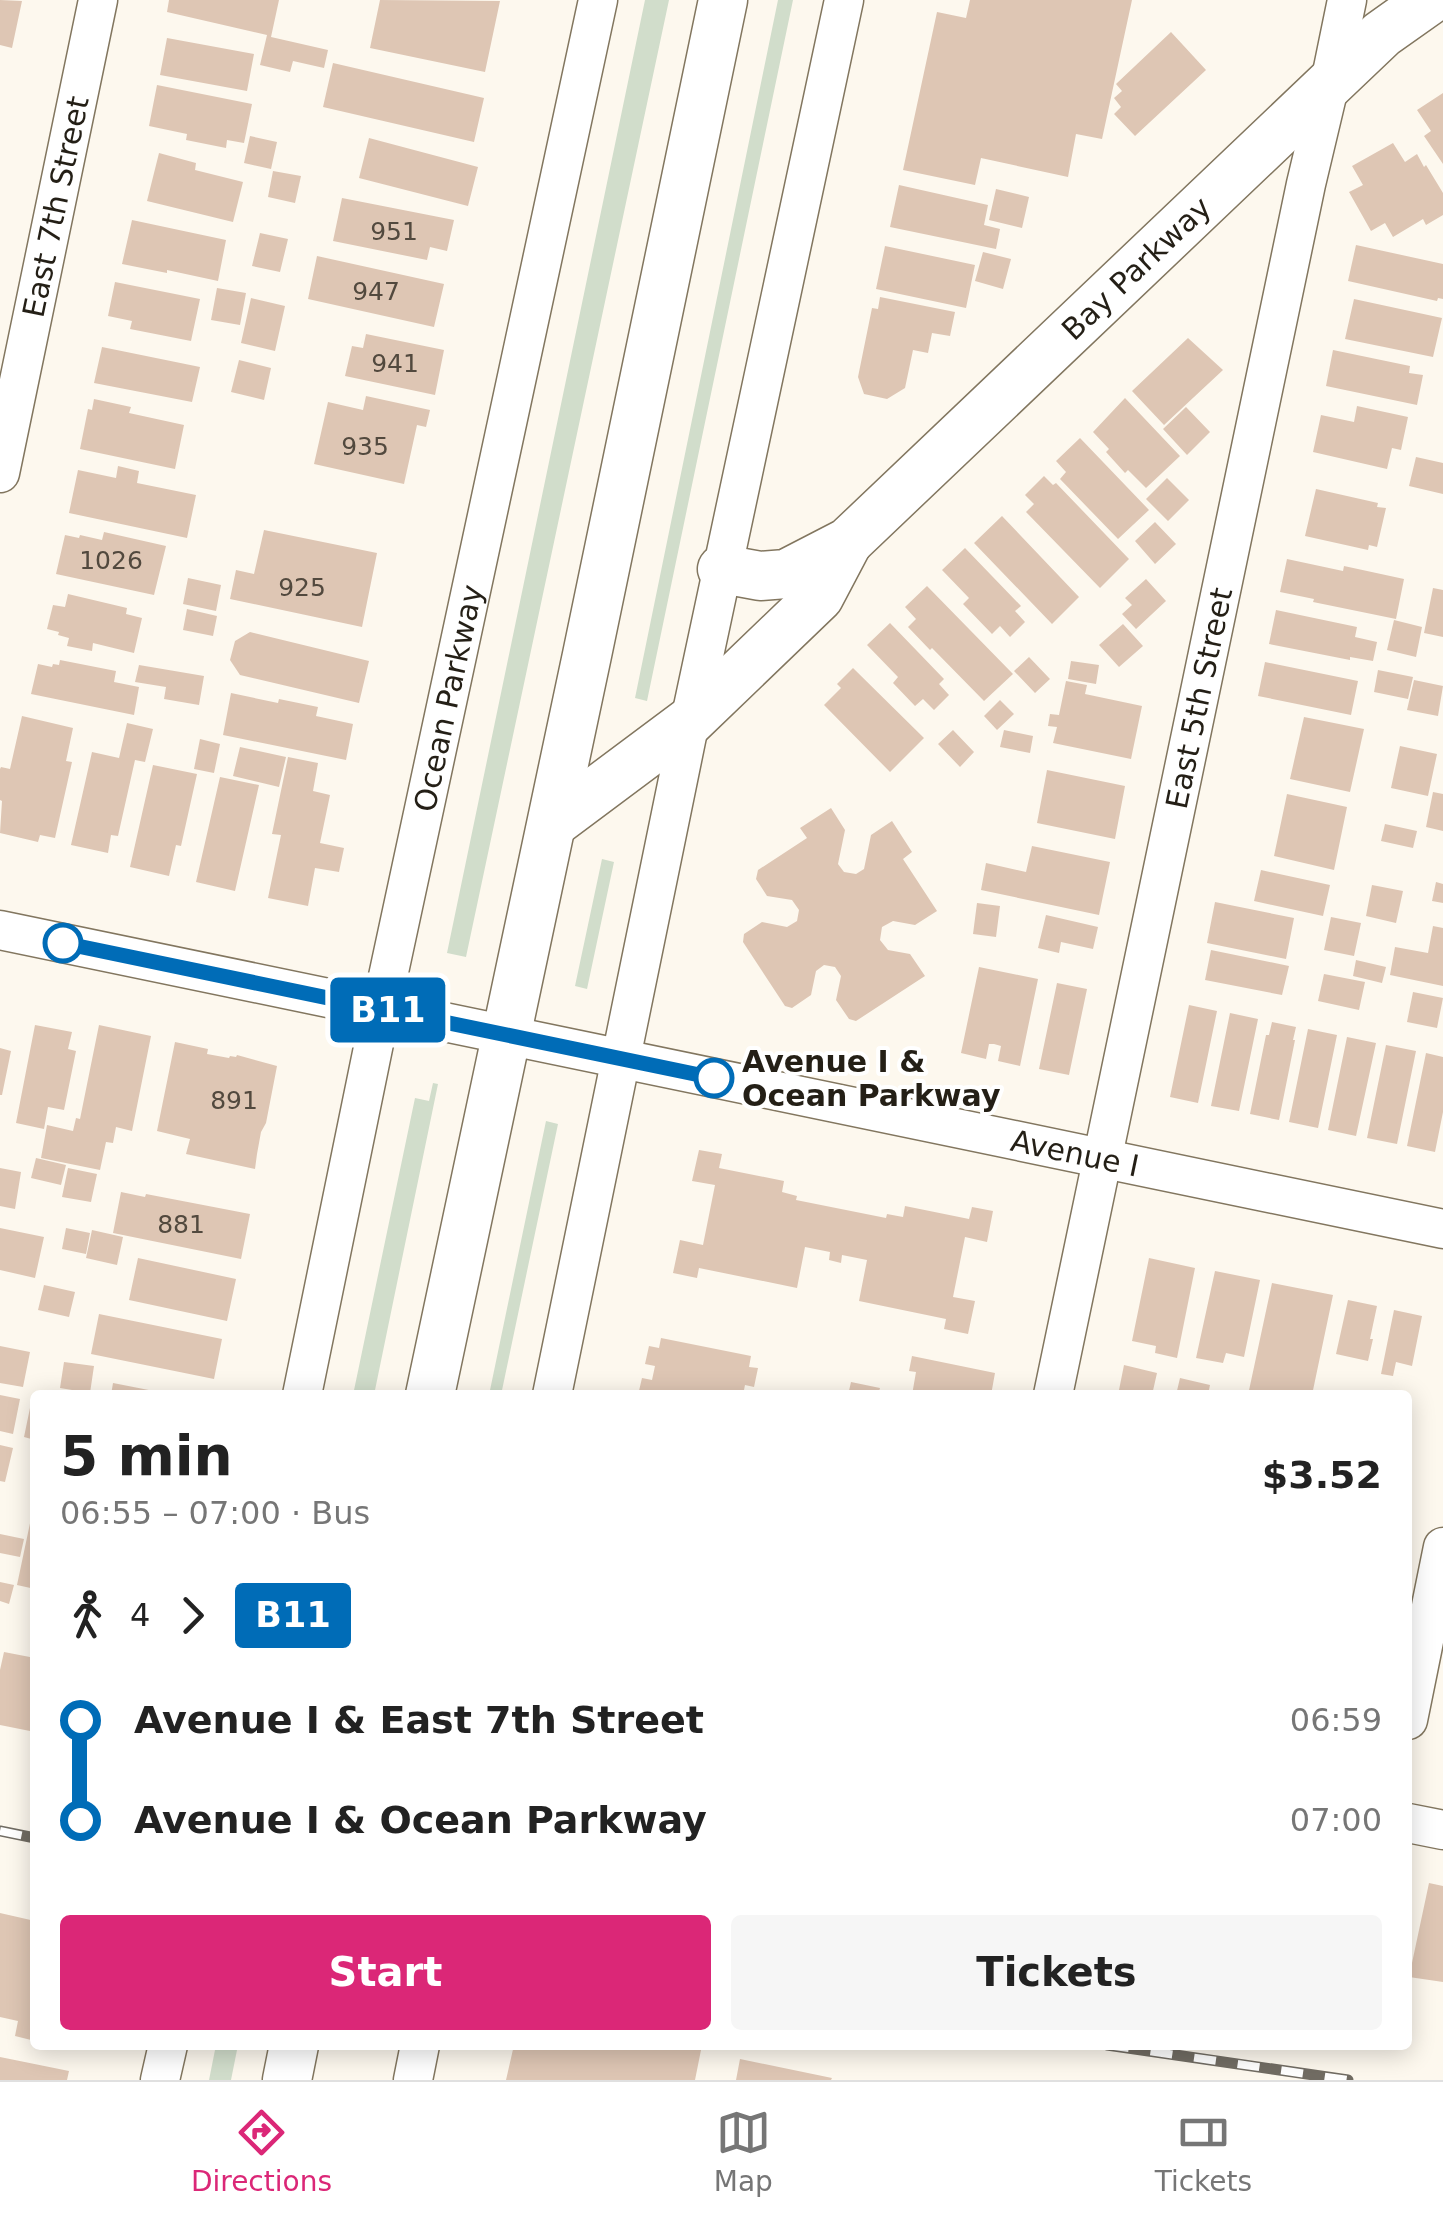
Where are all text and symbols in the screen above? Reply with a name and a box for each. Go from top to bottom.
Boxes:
street label: East 7th Street [15,93,95,320]
street label: Bay Parkway [1054,189,1218,347]
house number: 951 [370,217,418,246]
house number: 947 [352,277,400,306]
house number: 941 [371,349,419,378]
house number: 935 [341,432,389,461]
house number: 1026 [79,546,143,575]
house number: 925 [278,573,326,602]
street label: Ocean Parkway [406,581,489,815]
street label: East 5th Street [1158,584,1239,812]
unlabelled marker [44,924,82,962]
line badge: B11 [330,978,446,1042]
text: B11 [350,990,426,1030]
place label: Avenue I & Ocean Parkway [742,1044,1001,1113]
marker: Avenue I & Ocean Parkway [695,1059,733,1097]
house number: 891 [210,1086,258,1115]
street label: Avenue I [1008,1122,1142,1183]
house number: 881 [157,1210,205,1239]
text: 5 min [60,1424,233,1488]
text: $3.52 [1262,1453,1382,1497]
text: 06:55 – 07:00 · Bus [60,1494,370,1532]
icon: walk [60,1588,115,1643]
icon: forward [165,1588,220,1643]
text: B11 [255,1595,331,1635]
text: 4 [130,1596,150,1634]
text: Avenue I & East 7th Street [134,1698,704,1742]
text: 06:59 [1290,1701,1382,1739]
text: Avenue I & Ocean Parkway [134,1798,707,1842]
text: 07:00 [1290,1801,1382,1839]
button: Start [60,1915,711,2030]
button: Tickets [731,1915,1382,2030]
tab: Directions [191,2105,332,2198]
tab: Map [714,2105,773,2198]
tab: Tickets [1155,2105,1252,2198]

